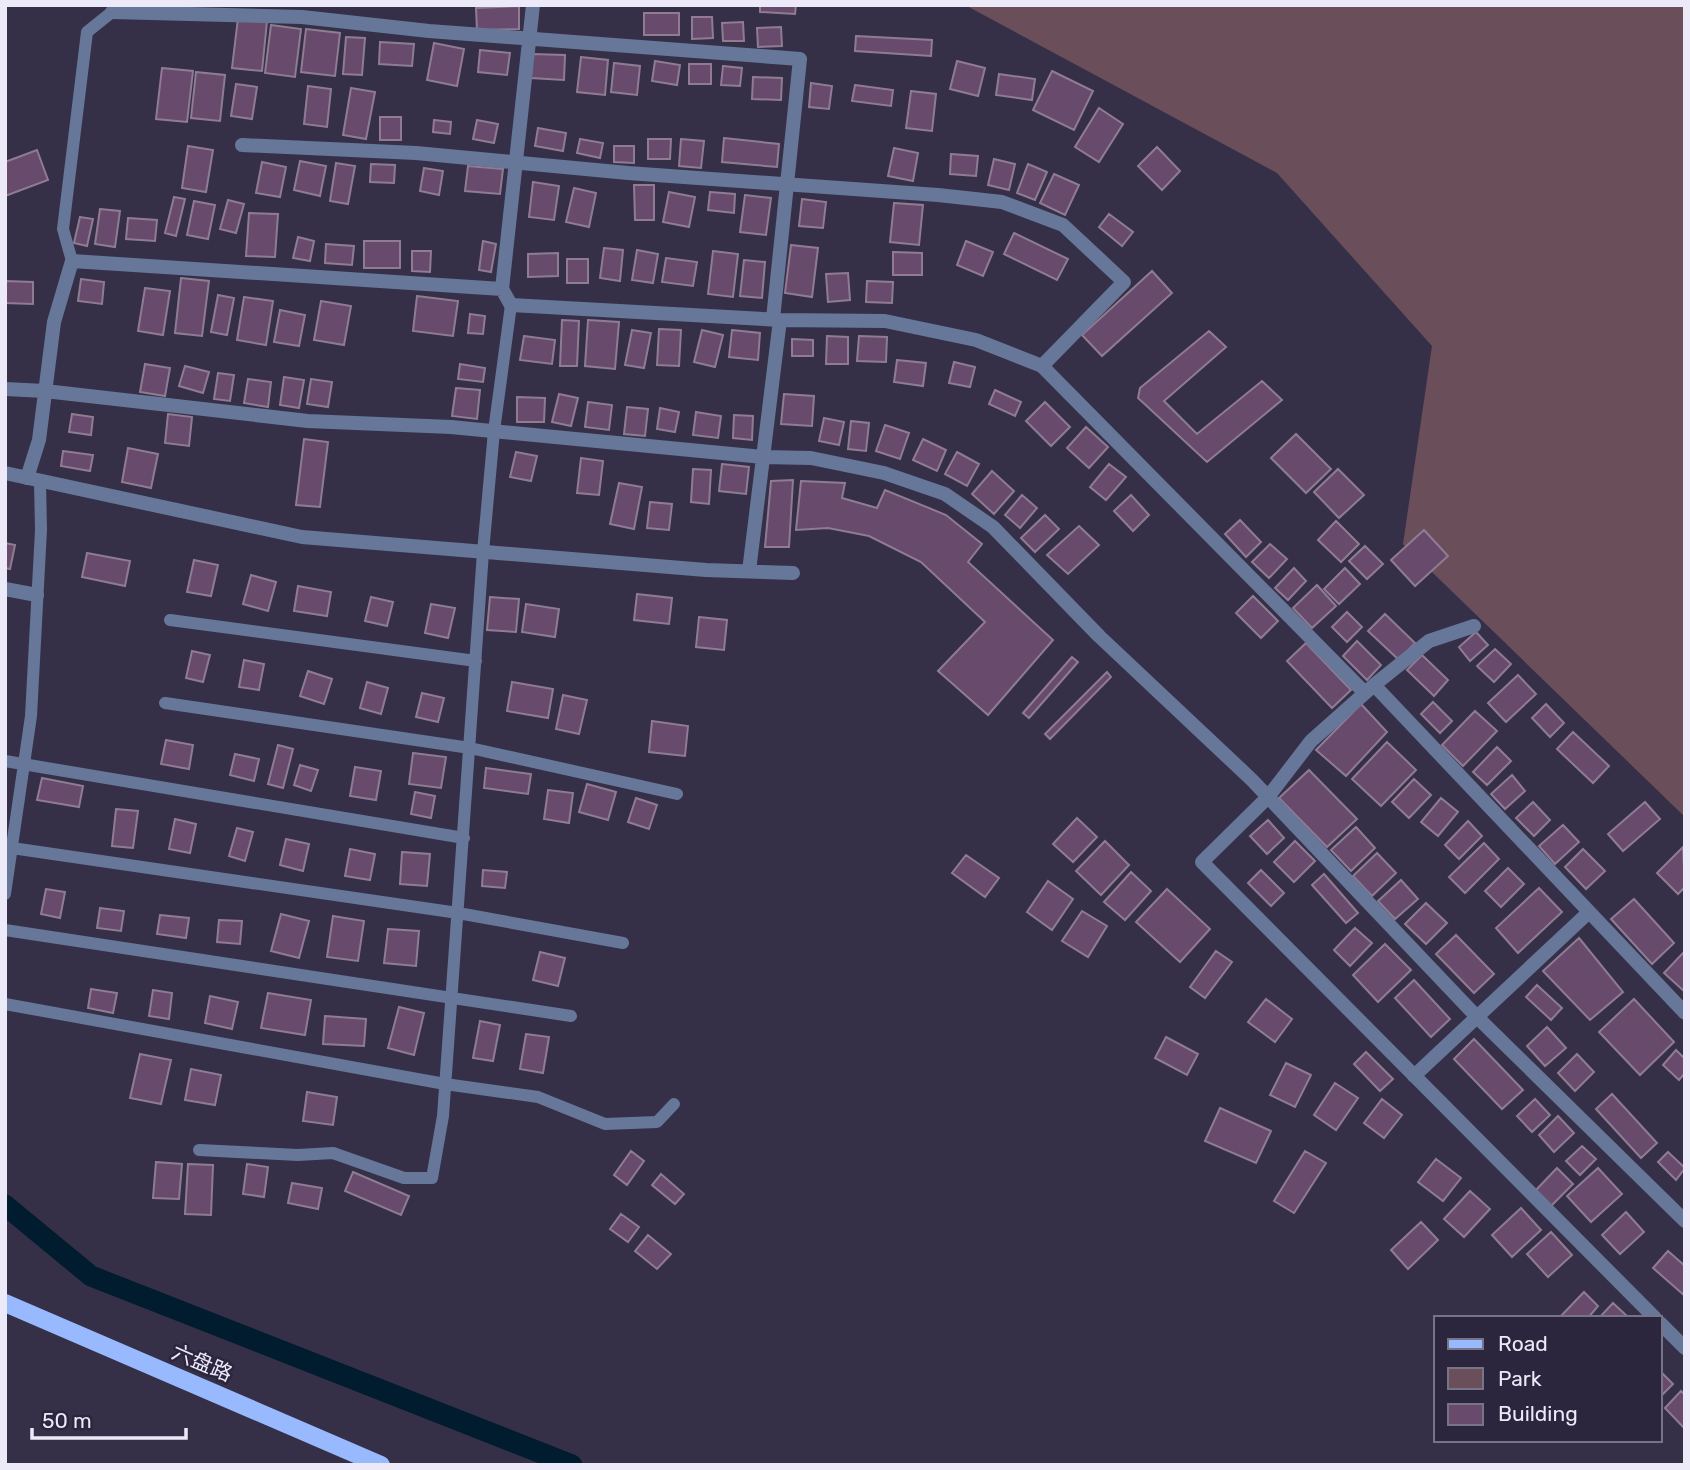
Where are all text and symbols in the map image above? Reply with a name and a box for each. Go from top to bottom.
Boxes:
legend [1434,1316,1662,1442]
text: Road [1498,1331,1548,1356]
street label: 六盘路 [168,1339,236,1386]
text: Park [1498,1366,1542,1391]
scale bar [32,1396,186,1440]
text: Building [1498,1401,1578,1426]
text: 50 m [42,1408,92,1433]

